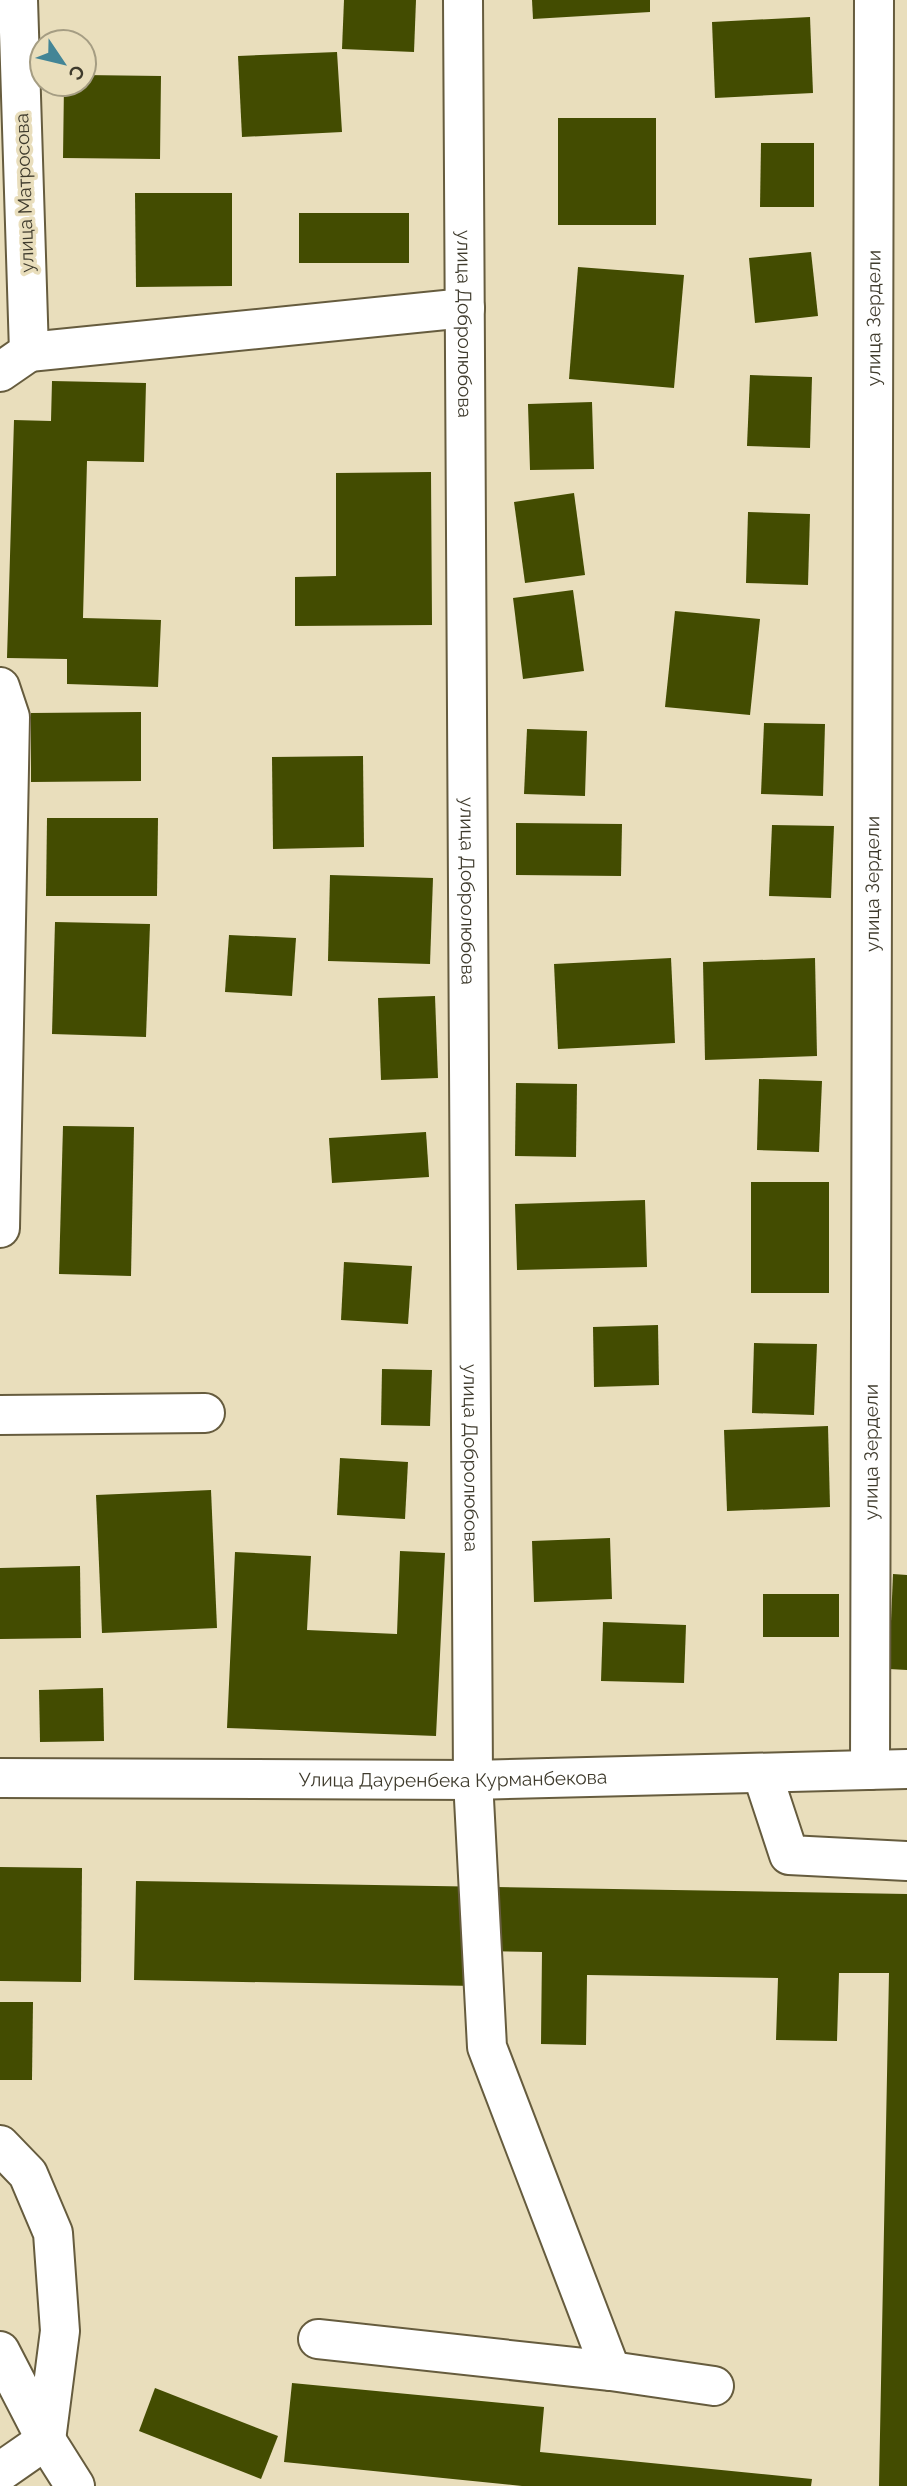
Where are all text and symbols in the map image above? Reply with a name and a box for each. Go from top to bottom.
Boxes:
north arrow [28,28,98,98]
text: С [64,61,90,84]
street label: улица Матросова [10,113,38,273]
street label: улица Добролюбова [453,230,476,418]
street label: улица Зердели [862,250,884,386]
street label: улица Добролюбова [456,797,480,985]
street label: улица Зердели [861,816,883,952]
street label: улица Добролюбова [460,1364,483,1552]
street label: улица Зердели [860,1384,882,1520]
street label: Улица Дауренбека Курманбекова [299,1766,608,1791]

